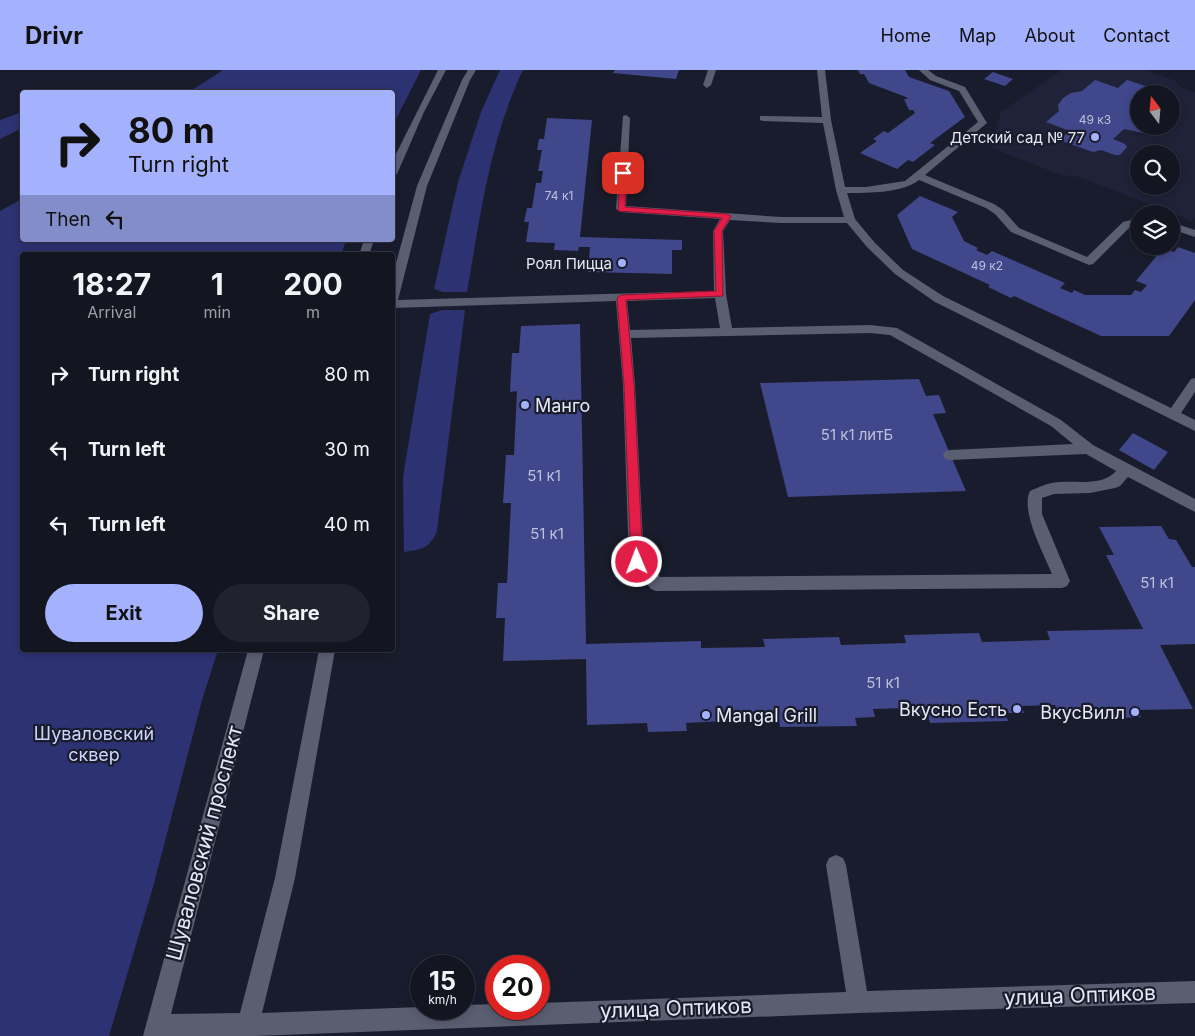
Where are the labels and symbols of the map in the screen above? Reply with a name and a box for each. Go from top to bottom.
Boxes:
north arrow [1130,85,1180,135]
house number: 49 к3 [1079,112,1111,127]
place label: Детский сад № 77 [950,128,1085,147]
marker: Детский сад № 77 [1089,131,1101,143]
pin [602,152,644,194]
house number: 74 к1 [545,188,573,203]
place label: Роял Пицца [526,254,612,273]
marker: Роял Пицца [616,257,628,269]
house number: 49 к2 [971,258,1003,273]
place label: Манго [535,395,590,416]
marker: Манго [519,399,531,411]
house number: 51 к1 литБ [821,425,893,444]
house number: 51 к1 [527,466,561,485]
house number: 51 к1 [530,524,564,543]
position arrow [610,535,662,587]
house number: 51 к1 [1140,573,1174,592]
house number: 51 к1 [866,673,900,692]
place label: Вкусно Есть [899,699,1007,720]
place label: ВкусВилл [1040,702,1125,723]
marker: Вкусно Есть [1011,703,1023,715]
place label: Mangal Grill [716,705,817,726]
marker: ВкусВилл [1129,706,1141,718]
marker: Mangal Grill [700,709,712,721]
park label: Шуваловский сквер [34,723,154,765]
street label: Шуваловский проспект [161,723,247,963]
speed limit sign: 20 [485,955,550,1020]
street label: улица Оптиков [1004,980,1156,1010]
street label: улица Оптиков [600,993,752,1023]

